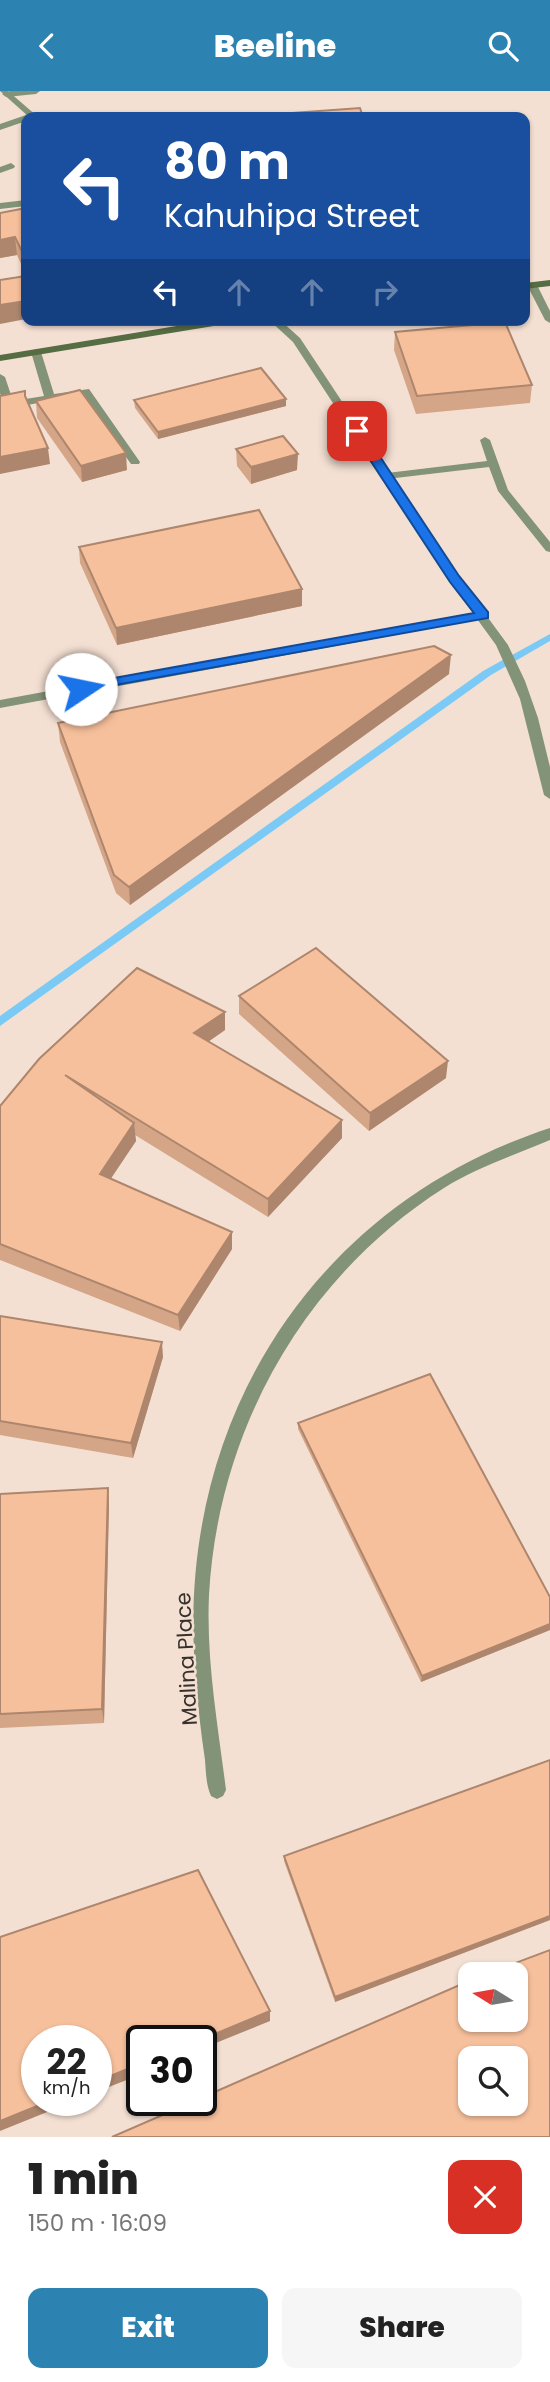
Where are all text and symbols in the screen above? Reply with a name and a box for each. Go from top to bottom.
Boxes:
text: Beeline [214,23,336,68]
icon: back [28,27,66,65]
icon: search [484,27,522,65]
text: 80 m [164,128,290,196]
icon: left [49,140,140,231]
text: Kahuhipa Street [164,193,420,238]
icon: left [147,273,185,311]
icon: ahead [220,273,258,311]
icon: ahead [293,273,331,311]
icon: right [366,273,404,311]
pin [327,401,387,461]
icon: arrive [338,412,376,450]
position arrow [44,652,118,726]
street label: Malina Place [168,1592,204,1726]
north arrow [458,1962,528,2032]
map controls [458,1962,528,2116]
speed limit sign: 30 [126,2025,217,2116]
text: 22 [47,2037,86,2086]
button: search [458,2046,528,2116]
text: km/h [43,2075,90,2100]
text: 1 min [28,2150,139,2209]
button: close [448,2160,522,2234]
text: 150 m · 16:09 [28,2207,167,2239]
button: Exit [28,2288,268,2368]
button: Share [282,2288,522,2368]

